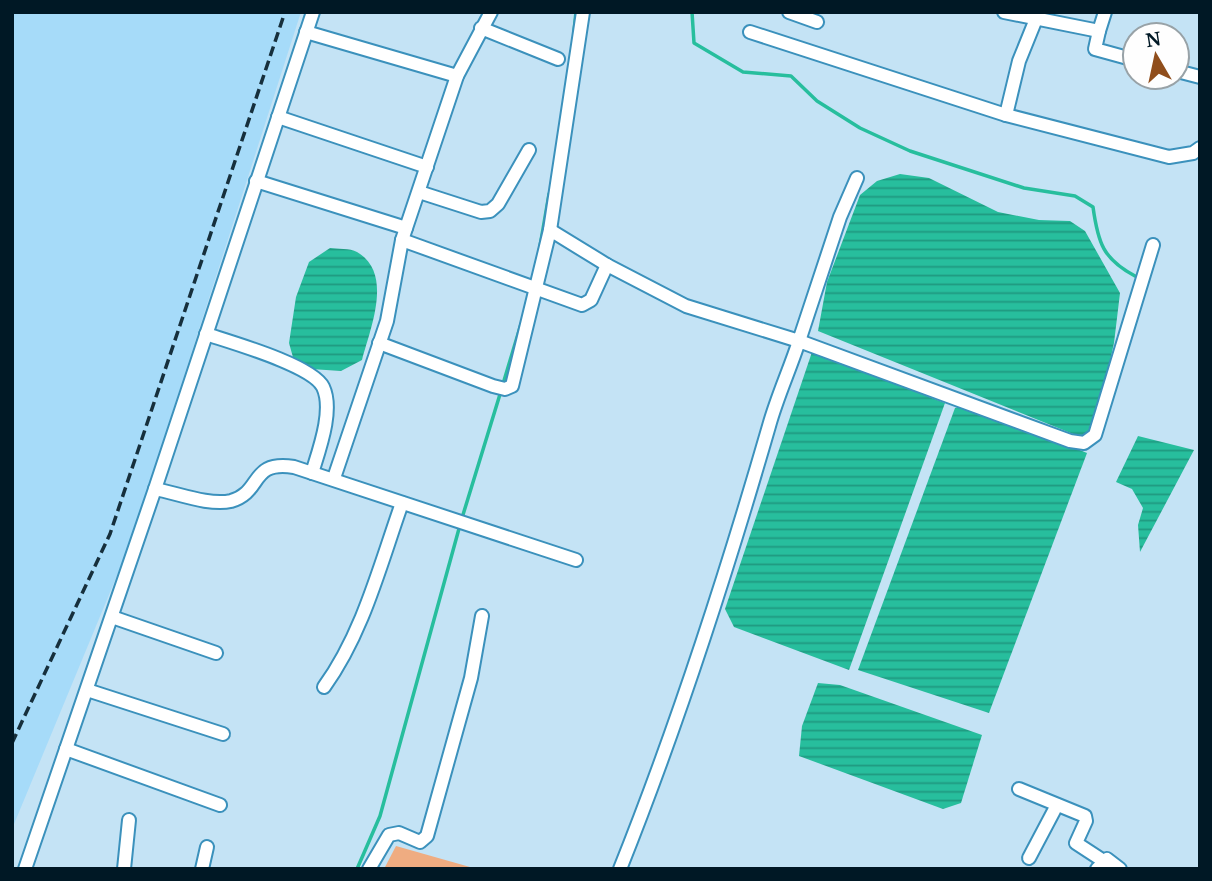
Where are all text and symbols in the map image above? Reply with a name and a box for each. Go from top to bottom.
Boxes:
north arrow [1121,21,1191,91]
text: N [1144,25,1163,53]

